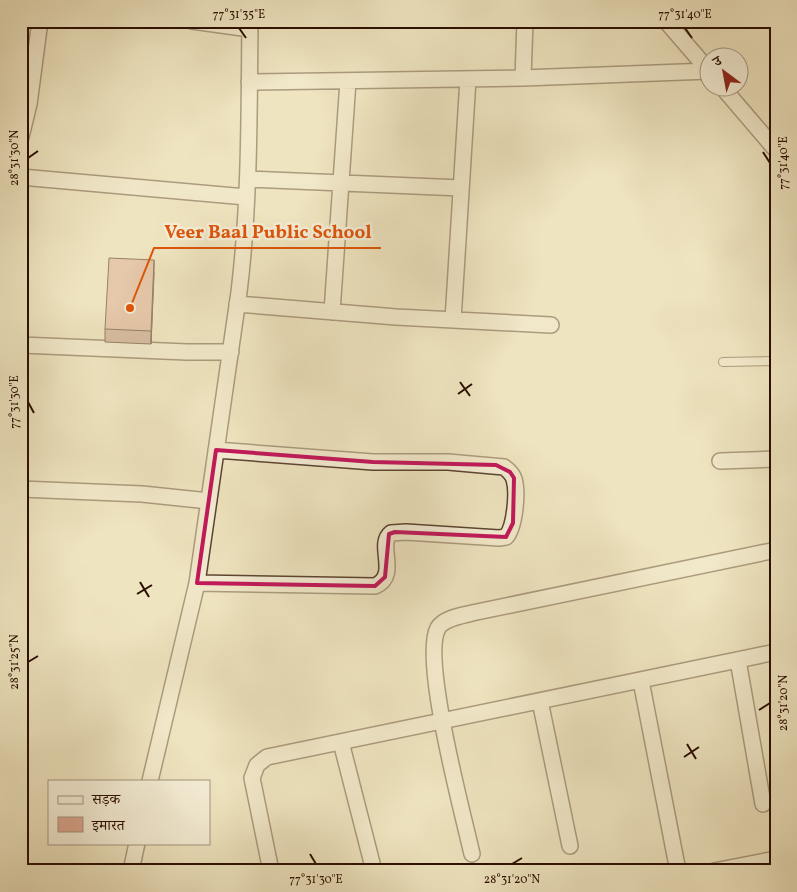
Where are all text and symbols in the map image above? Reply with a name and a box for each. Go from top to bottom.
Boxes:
text: 77°31'35"E [213,7,265,23]
text: 77°31'40"E [658,7,712,23]
north arrow [700,48,750,98]
text: उ [709,52,727,73]
text: 28°31'30"N [7,130,23,186]
text: 77°31'40"E [776,136,792,190]
callout: Veer Baal Public School [154,214,381,248]
text: Veer Baal Public School [164,220,372,246]
text: 77°31'30"E [7,375,23,429]
text: 28°31'25"N [7,634,23,690]
text: 28°31'20"N [776,675,792,731]
legend [48,780,210,844]
text: सड़क [91,790,121,811]
text: इमारत [91,816,126,837]
text: 77°31'30"E [289,872,343,888]
text: 28°31'20"N [484,872,540,888]

